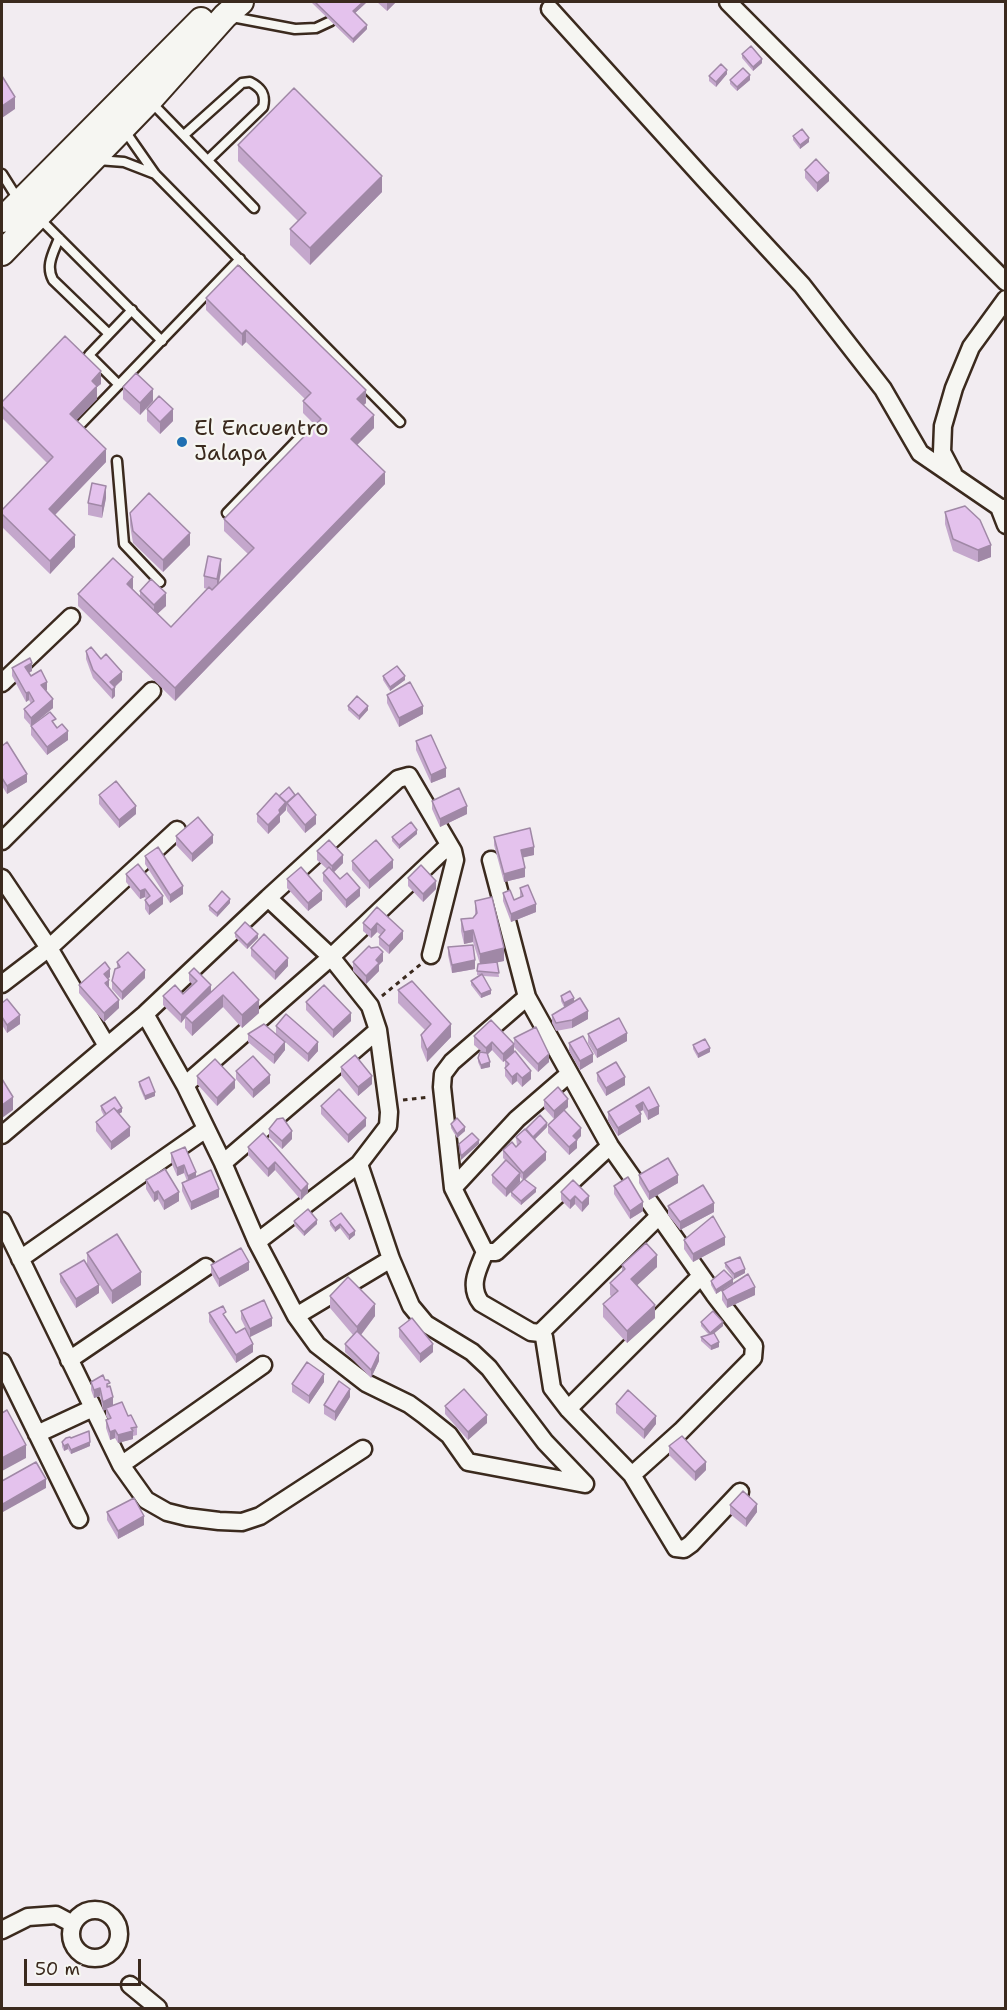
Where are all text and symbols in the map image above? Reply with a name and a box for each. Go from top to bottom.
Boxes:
place label: El Encuentro Jalapa [194,416,329,468]
marker: El Encuentro Jalapa [175,435,189,449]
scale bar [27,1947,144,1985]
text: 50 m [35,1957,80,1981]

